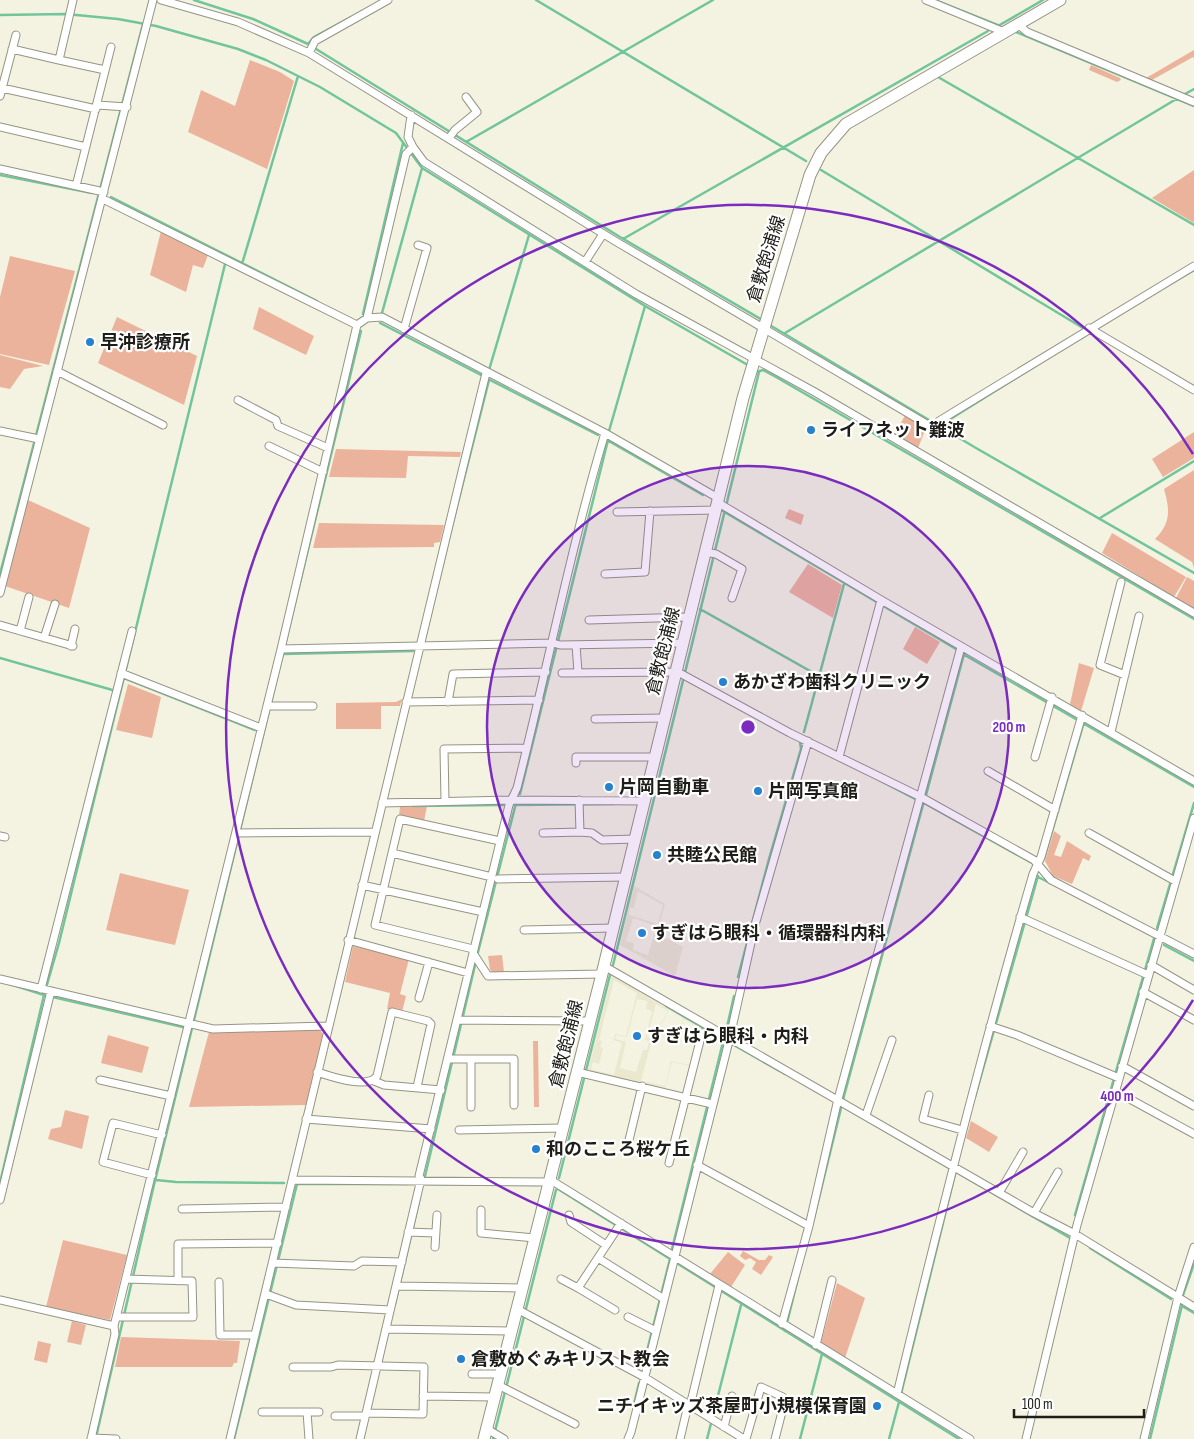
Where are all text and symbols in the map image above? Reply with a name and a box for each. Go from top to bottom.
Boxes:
street label: 倉敷飽浦線 [743,213,790,305]
place label: 早沖診療所 [100,332,190,353]
marker: 早沖診療所 [84,336,96,348]
place label: ライフネット難波 [821,420,965,441]
marker: ライフネット難波 [805,424,817,436]
street label: 倉敷飽浦線 [642,605,685,697]
place label: あかざわ歯科クリニック [733,672,931,693]
marker: あかざわ歯科クリニック [717,676,729,688]
centre of rings [739,718,757,736]
text: 200 m [992,718,1026,737]
place label: 片岡自動車 [619,777,709,798]
marker: 片岡自動車 [603,781,615,793]
place label: 片岡写真館 [768,781,858,802]
marker: 片岡写真館 [752,785,764,797]
place label: 共睦公民館 [667,845,757,866]
marker: 共睦公民館 [651,849,663,861]
place label: すぎはら眼科・循環器科内科 [652,923,886,944]
marker: すぎはら眼科・循環器科内科 [636,927,648,939]
street label: 倉敷飽浦線 [545,998,588,1090]
place label: すぎはら眼科・内科 [647,1026,809,1047]
marker: すぎはら眼科・内科 [631,1030,643,1042]
text: 400 m [1100,1087,1134,1106]
place label: 和のこころ桜ケ丘 [546,1139,690,1160]
marker: 和のこころ桜ケ丘 [530,1143,542,1155]
place label: 倉敷めぐみキリスト教会 [471,1349,670,1370]
marker: 倉敷めぐみキリスト教会 [455,1353,467,1365]
scale bar [1014,1386,1144,1418]
text: 100 m [1022,1395,1053,1414]
place label: ニチイキッズ茶屋町小規模保育園 [597,1396,867,1417]
marker: ニチイキッズ茶屋町小規模保育園 [871,1400,883,1412]

